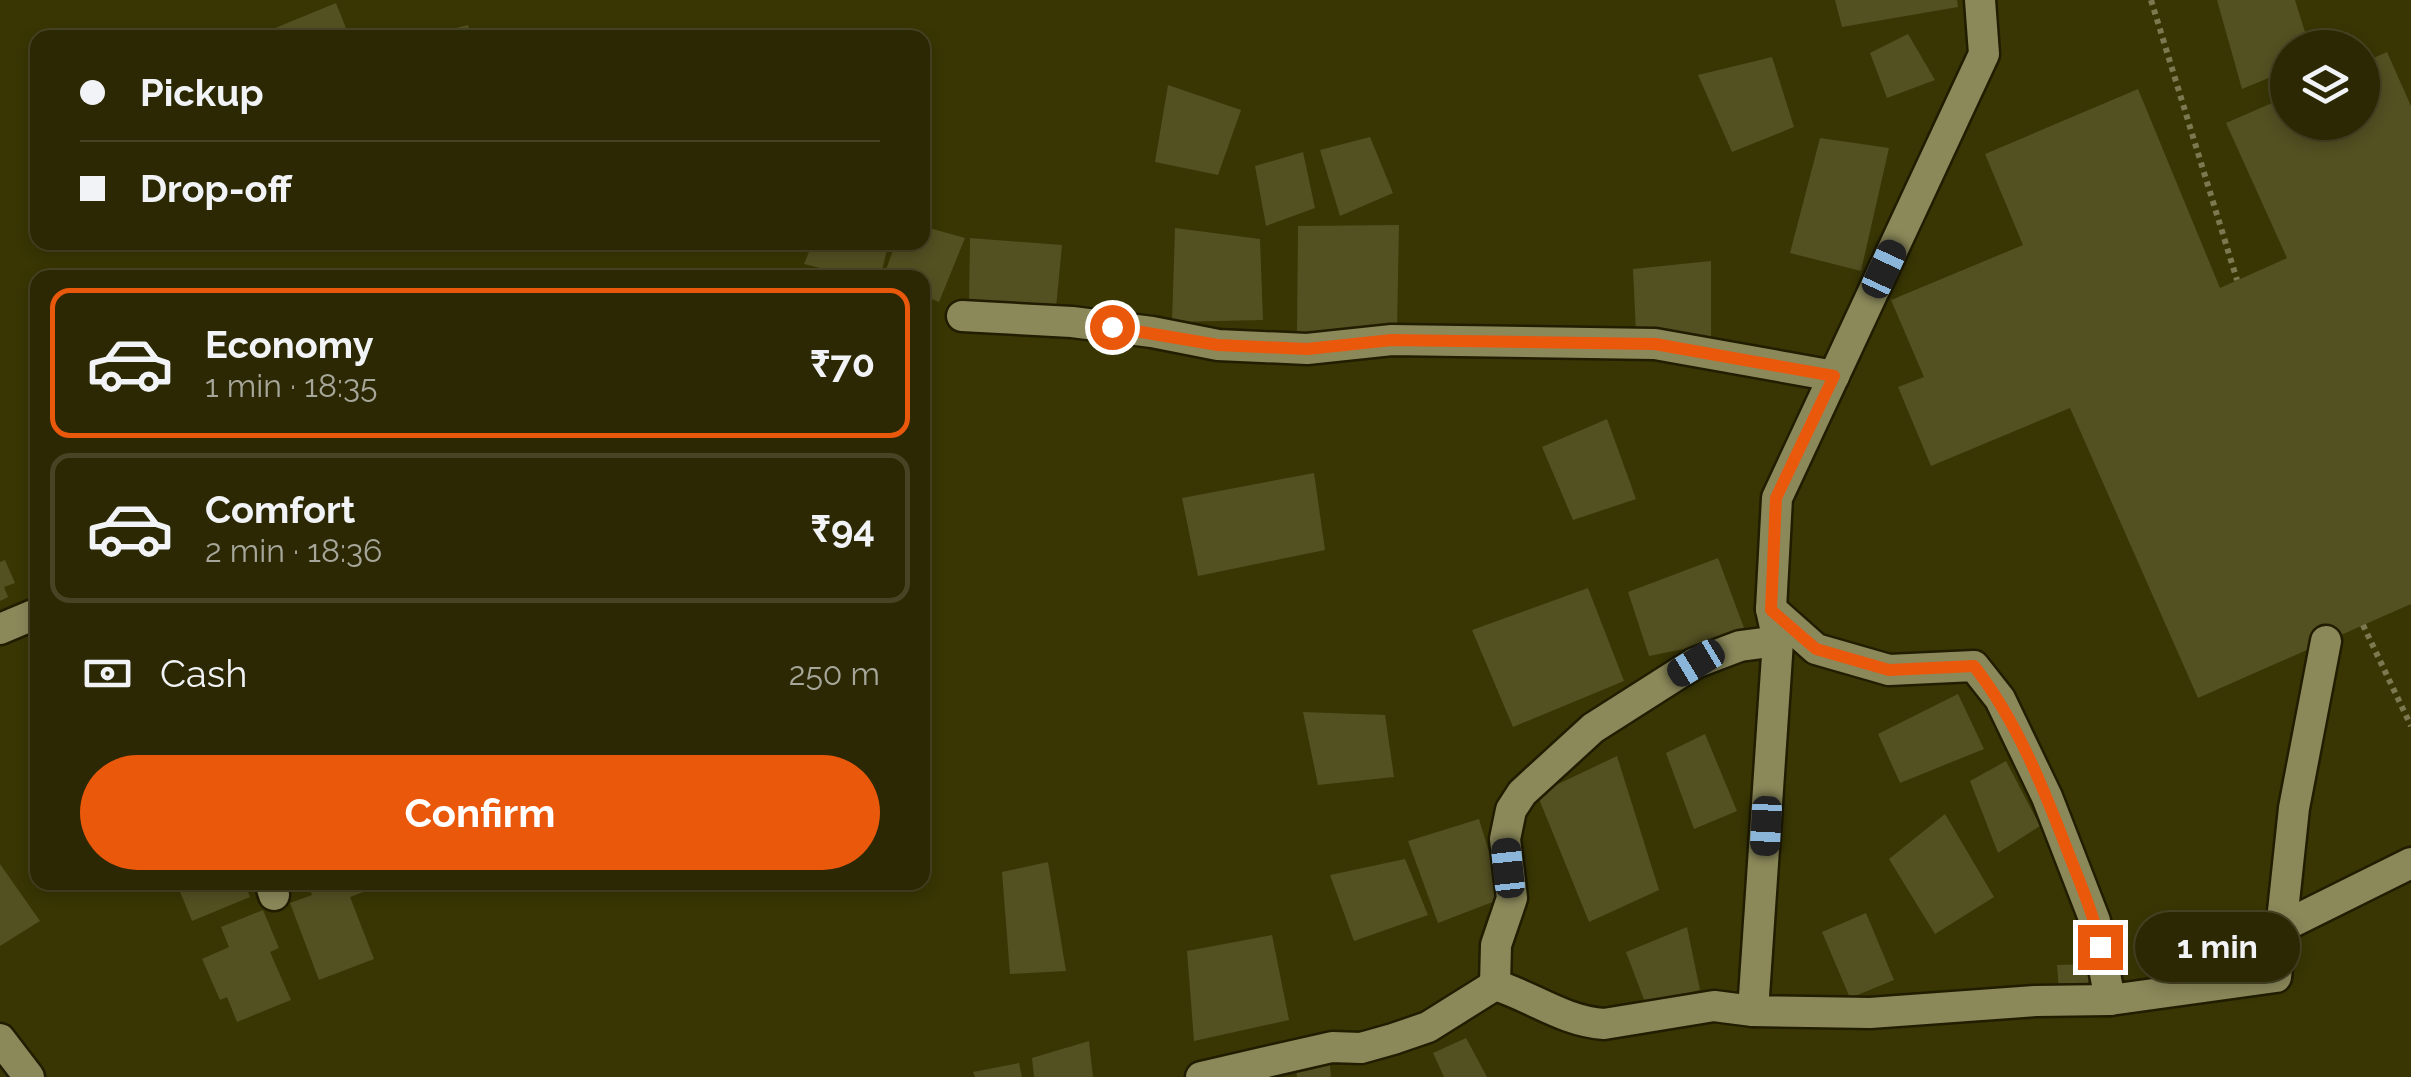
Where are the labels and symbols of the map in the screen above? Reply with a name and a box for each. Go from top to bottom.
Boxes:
car [1858,235,1910,303]
route start [1090,305,1135,350]
car [1663,635,1729,691]
car [1749,795,1783,857]
car [1490,837,1526,899]
callout: 1 min [2135,912,2300,982]
route end [2078,925,2123,970]

